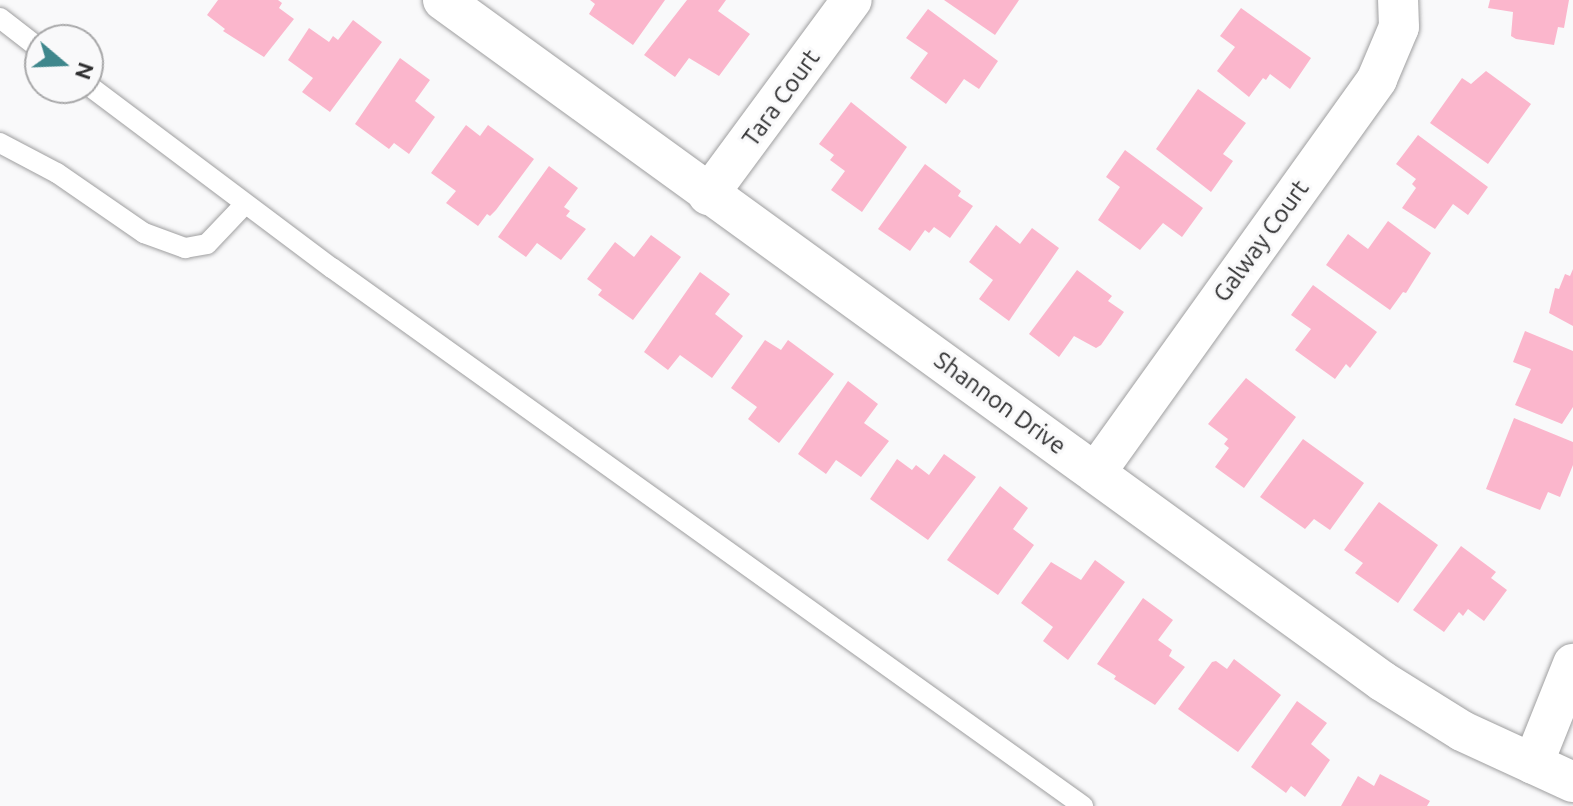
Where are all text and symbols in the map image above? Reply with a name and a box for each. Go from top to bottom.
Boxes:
north arrow [24,24,104,104]
street label: Tara Court [736,44,826,152]
text: N [71,59,100,83]
street label: Galway Court [1207,175,1315,307]
street label: Shannon Drive [928,346,1072,460]

